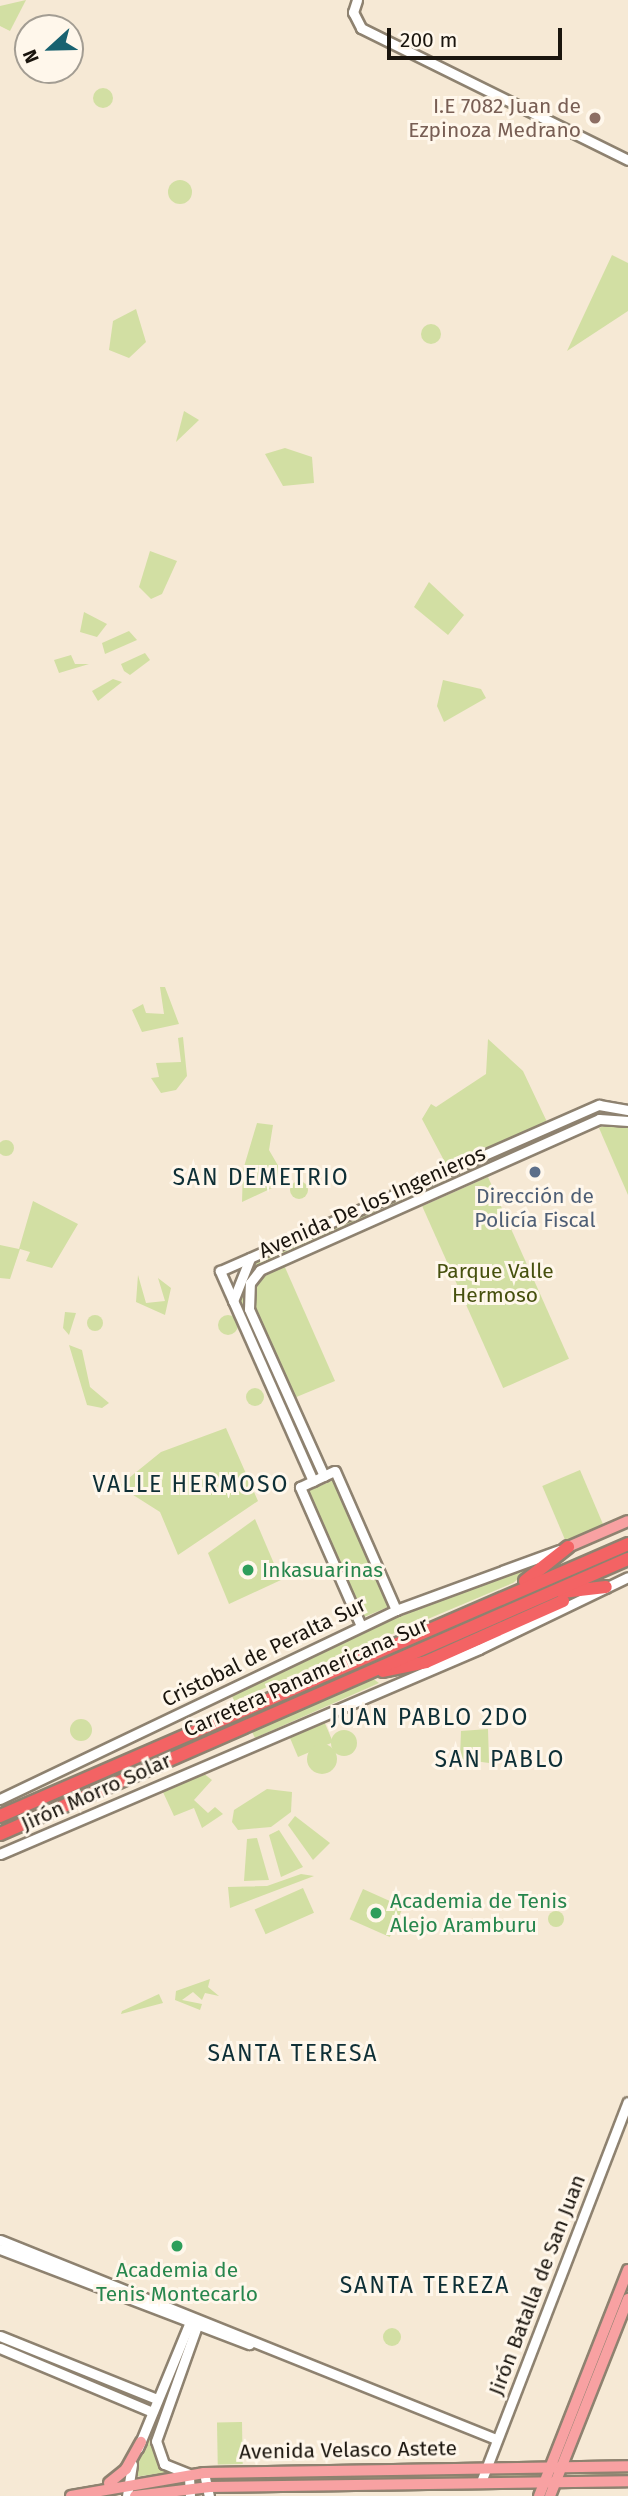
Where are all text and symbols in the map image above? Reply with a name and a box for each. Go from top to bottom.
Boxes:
north arrow [14,14,84,84]
scale bar [390,14,565,58]
text: 200 m [400,27,457,53]
text: N [18,46,44,66]
place label: I.E 7082 Juan de Ezpinoza Medrano [408,93,581,143]
marker: I.E 7082 Juan de Ezpinoza Medrano [587,110,603,126]
street label: Avenida De los Ingenieros [255,1141,489,1263]
district label: SAN DEMETRIO [174,1163,348,1191]
marker: Dirección de Policía Fiscal [527,1164,543,1180]
place label: Dirección de Policía Fiscal [474,1183,596,1233]
park label: Parque Valle Hermoso [436,1258,554,1308]
district label: VALLE HERMOSO [94,1470,288,1498]
place label: Inkasuarinas [262,1557,383,1583]
marker: Inkasuarinas [240,1562,256,1578]
street label: Cristobal de Peralta Sur [158,1592,370,1712]
street label: Carretera Panamericana Sur [180,1612,432,1742]
district label: JUAN PABLO 2DO [332,1703,528,1731]
district label: SAN PABLO [436,1745,564,1773]
street label: Jirón Morro Solar [17,1748,175,1836]
place label: Academia de Tenis Alejo Aramburu [390,1888,567,1938]
marker: Academia de Tenis Alejo Aramburu [368,1905,384,1921]
district label: SANTA TERESA [209,2039,377,2067]
street label: Jirón Batalla de San Juan [483,2171,591,2399]
marker: Academia de Tenis Montecarlo [169,2238,185,2254]
place label: Academia de Tenis Montecarlo [96,2257,258,2307]
district label: SANTA TEREZA [341,2271,509,2299]
street label: Avenida Velasco Astete [239,2436,457,2464]

